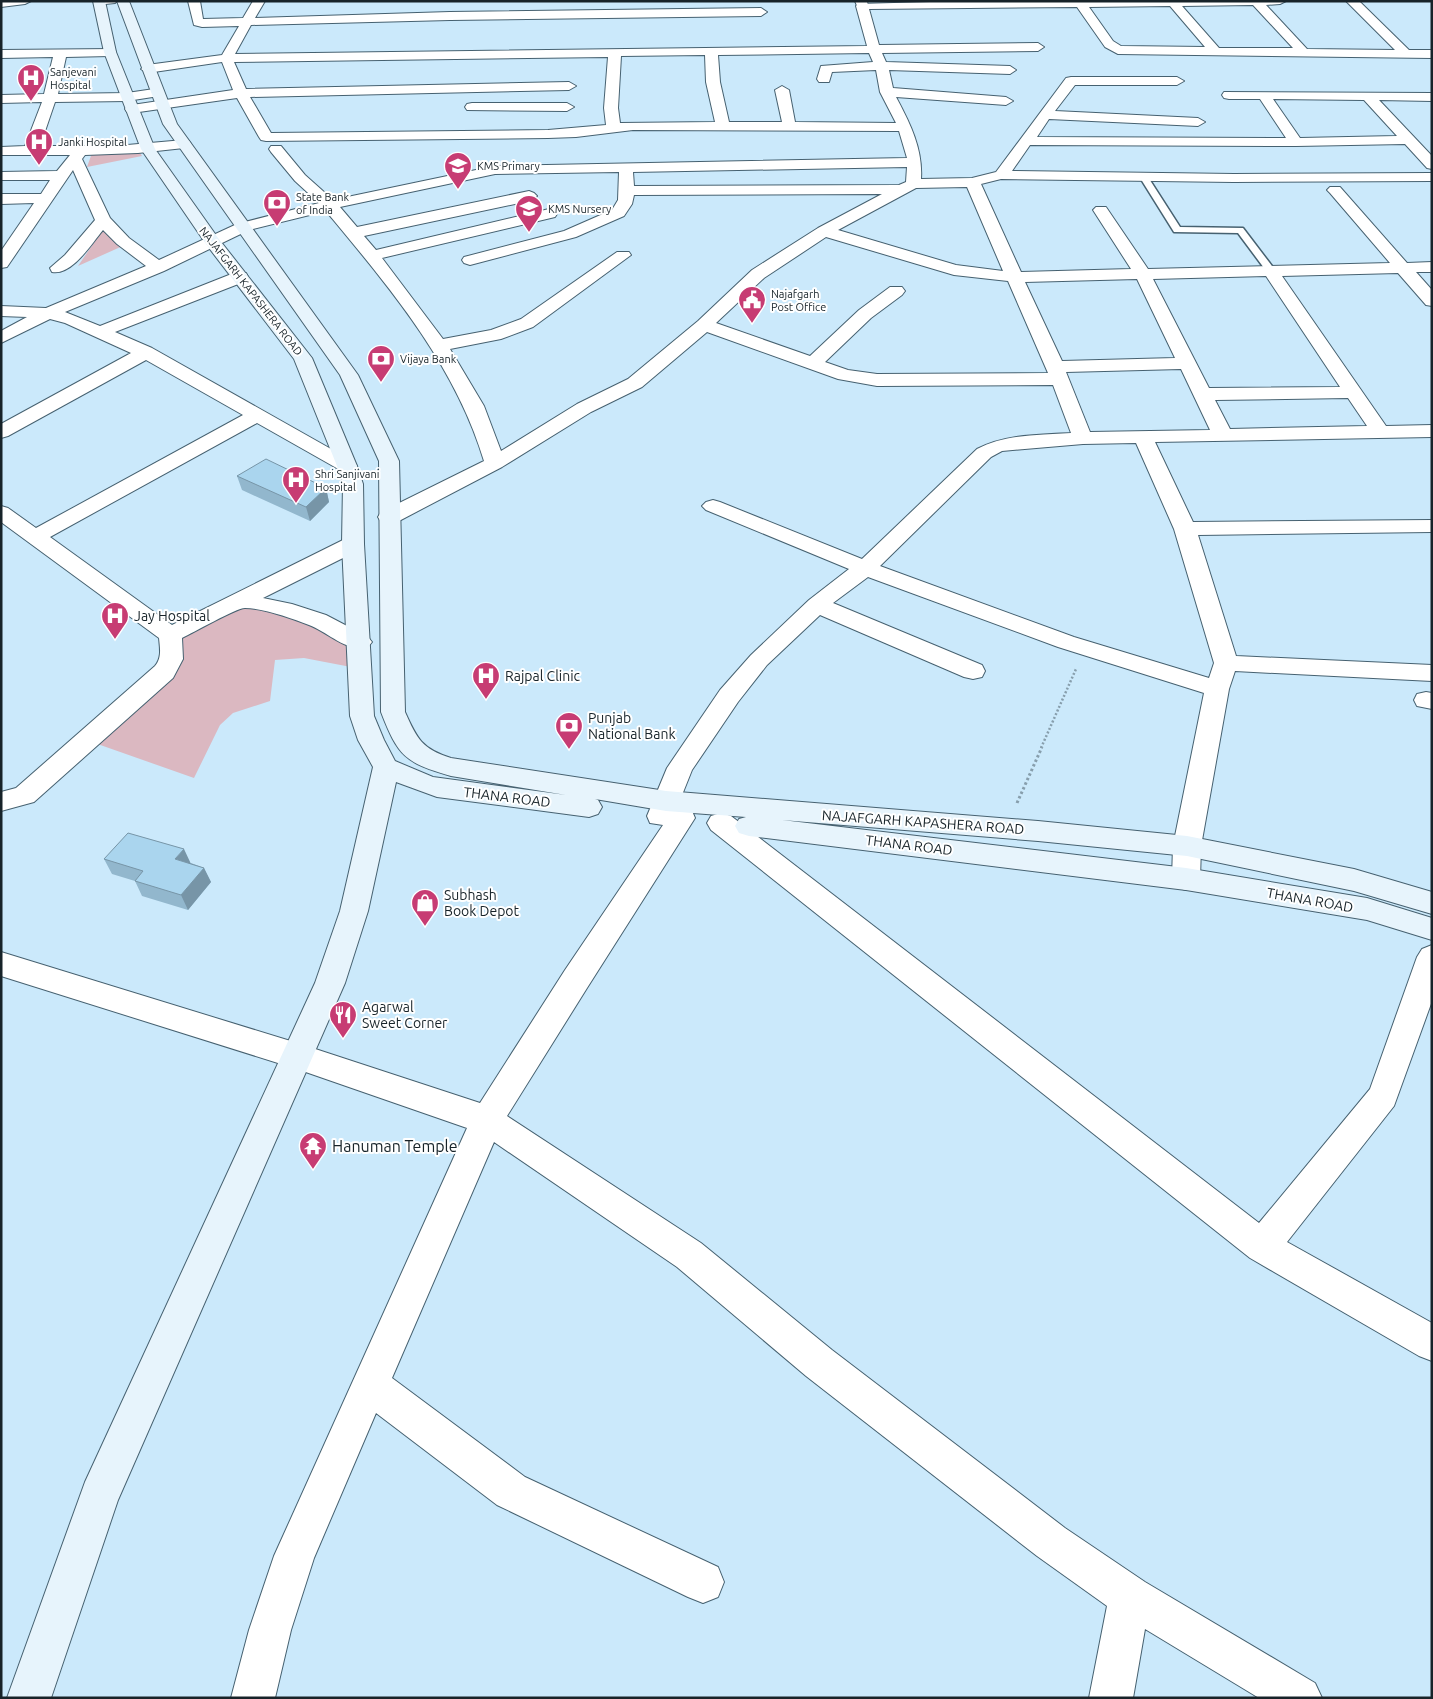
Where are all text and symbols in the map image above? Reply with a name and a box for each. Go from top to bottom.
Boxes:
hospital icon: Sanjevani Hospital [16,63,46,102]
place label: Sanjevani Hospital [50,66,96,91]
hospital icon: Janki Hospital [24,127,54,166]
place label: Janki Hospital [58,136,127,148]
school or university icon: KMS Primary [443,151,473,190]
place label: KMS Primary [477,160,541,172]
bank icon: State Bank of India [262,188,292,227]
place label: State Bank of India [296,191,350,216]
school or university icon: KMS Nursery [514,194,544,233]
place label: KMS Nursery [548,203,612,215]
street label: NAJAFGARH KAPASHERA ROAD [197,224,305,358]
public building icon: Najafgarh Post Office [737,285,767,324]
place label: Najafgarh Post Office [771,288,826,313]
bank icon: Vijaya Bank [366,344,396,383]
place label: Vijaya Bank [400,353,457,365]
hospital icon: Shri Sanjivani Hospital [281,465,311,504]
place label: Shri Sanjivani Hospital [315,468,379,493]
hospital icon: Jay Hospital [100,601,130,640]
place label: Jay Hospital [134,608,210,624]
hospital icon: Rajpal Clinic [471,661,501,700]
place label: Rajpal Clinic [505,668,581,684]
place label: Punjab National Bank [588,710,676,742]
bank icon: Punjab National Bank [554,711,584,750]
street label: THANA ROAD [463,784,551,810]
street label: NAJAFGARH KAPASHERA ROAD [821,807,1025,837]
street label: THANA ROAD [865,832,953,858]
street label: THANA ROAD [1266,885,1355,915]
place label: Subhash Book Depot [444,887,520,919]
shop icon: Subhash Book Depot [410,888,440,927]
place label: Agarwal Sweet Corner [362,999,448,1031]
restaurant icon: Agarwal Sweet Corner [328,1000,358,1039]
temple icon: Hanuman Temple [298,1131,328,1170]
place label: Hanuman Temple [332,1137,458,1155]

